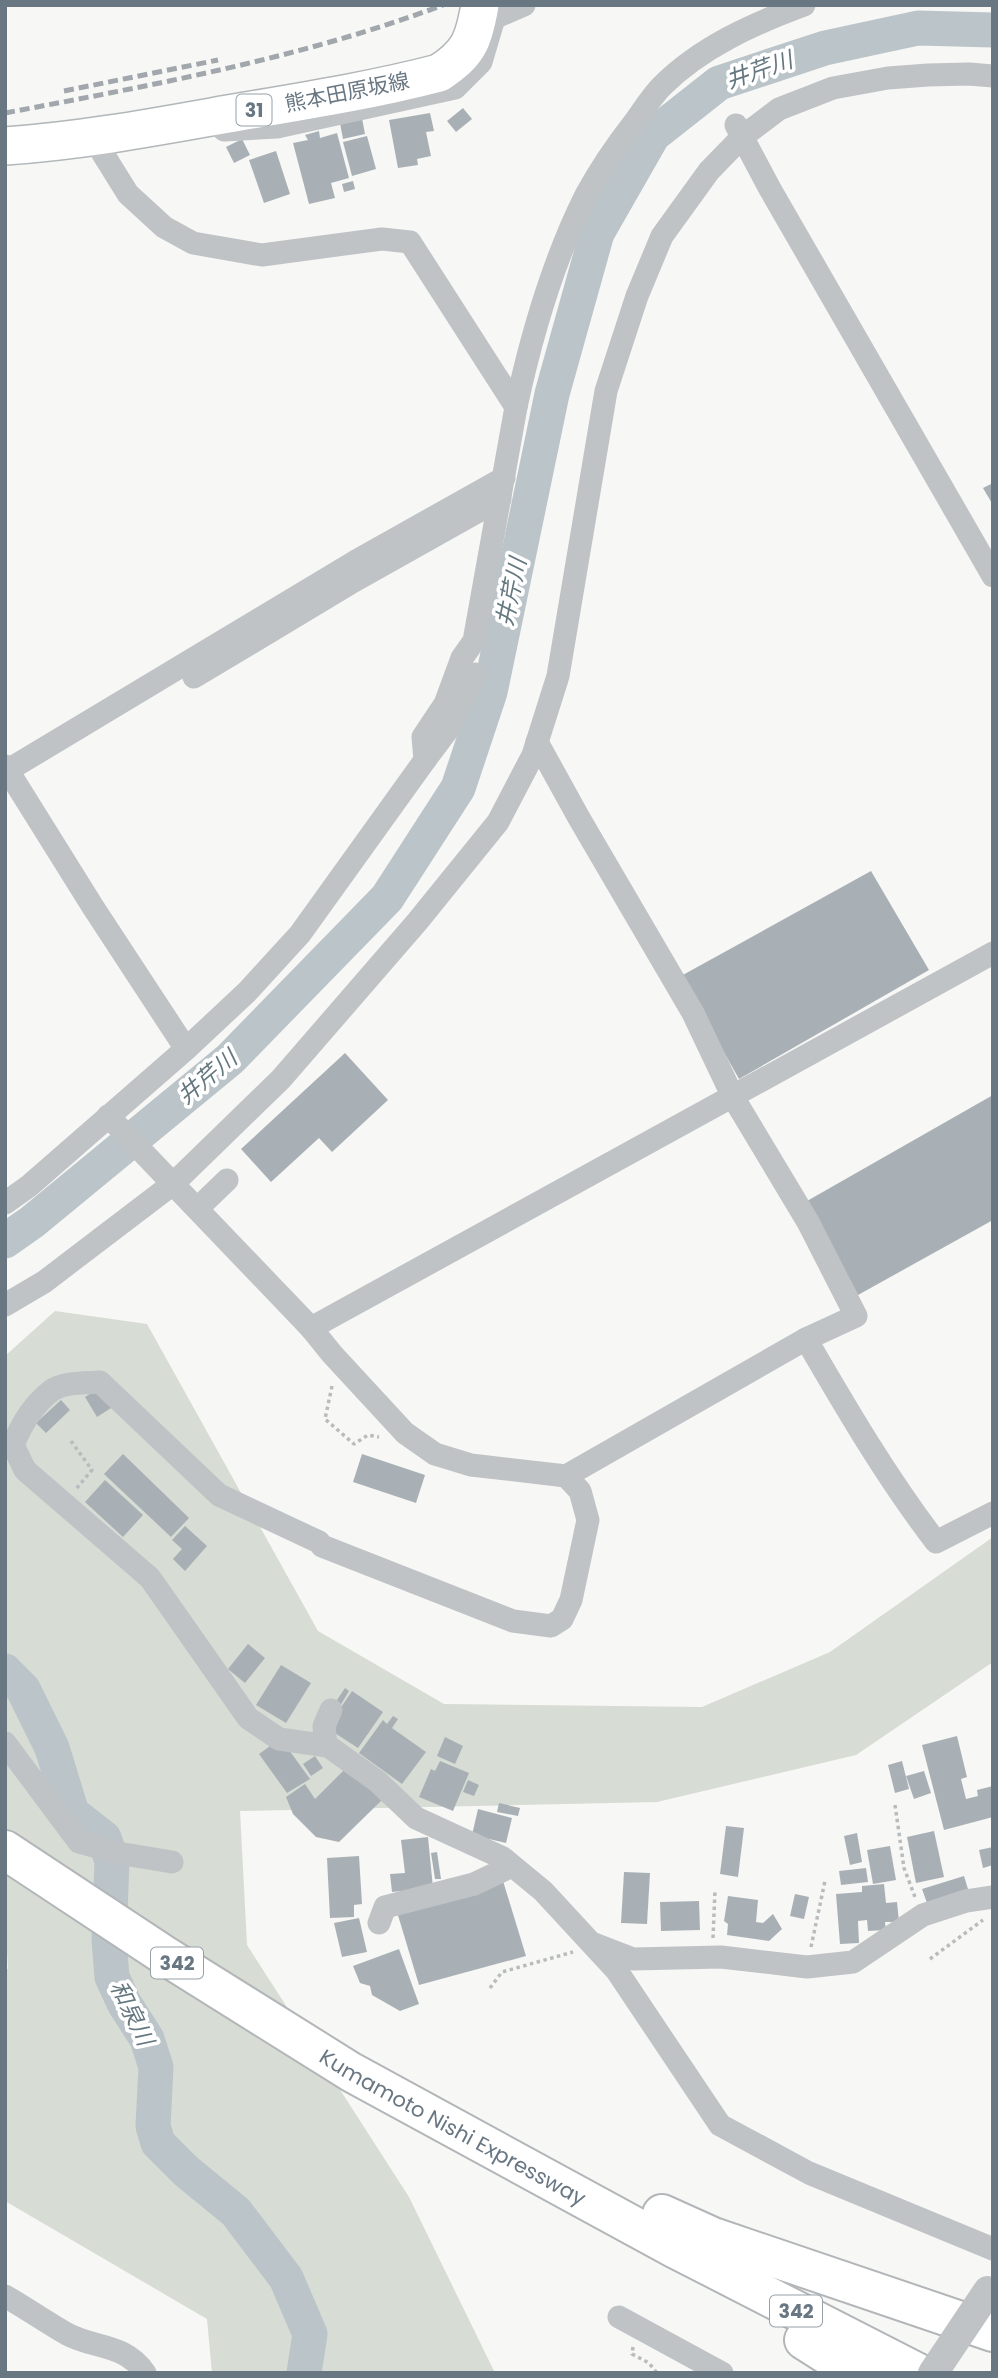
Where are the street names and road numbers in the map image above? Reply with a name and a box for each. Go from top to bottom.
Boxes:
street label: 熊本田原坂線 [282,66,412,118]
road number: 31 [236,94,272,125]
road number: 342 [151,1948,203,1979]
street label: Kumamoto Nishi Expressway [314,2042,592,2212]
road number: 342 [770,2296,822,2326]

